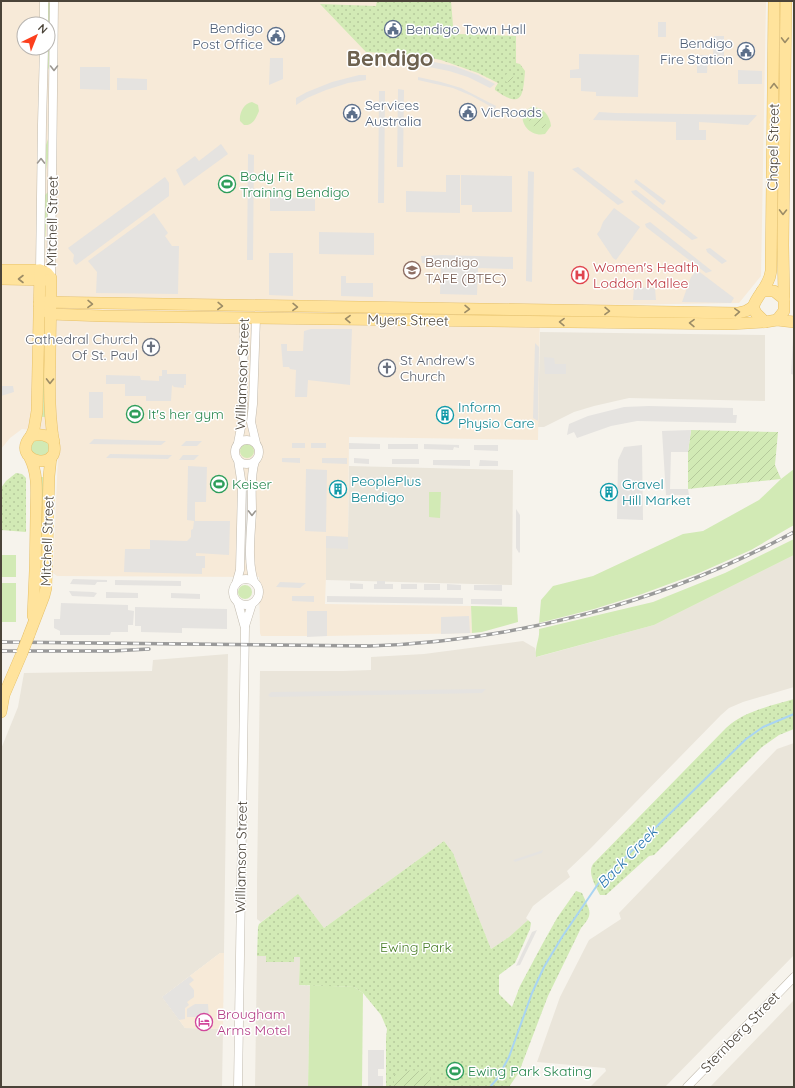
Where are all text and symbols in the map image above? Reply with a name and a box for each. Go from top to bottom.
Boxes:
north arrow [16,16,56,56]
place label: Bendigo Post Office [192,19,263,53]
public building icon: Bendigo Town Hall [383,19,403,39]
place label: Bendigo Town Hall [406,20,526,38]
text: N [35,21,51,37]
public building icon: Bendigo Post Office [266,26,286,46]
place label: Bendigo Fire Station [660,34,733,68]
one-way arrow [781,37,789,43]
public building icon: Bendigo Fire Station [736,41,756,61]
district label: Bendigo [347,44,433,72]
one-way arrow [50,65,58,71]
one-way arrow [770,83,778,89]
place label: Services Australia [365,96,422,130]
public building icon: VicRoads [458,102,478,122]
public building icon: Services Australia [342,103,362,123]
place label: VicRoads [481,103,542,121]
street label: Chapel Street [763,103,783,191]
one-way arrow [37,158,46,164]
place label: Body Fit Training Bendigo [240,167,350,201]
sports icon: Body Fit Training Bendigo [217,174,237,194]
street label: Mitchell Street [42,175,62,267]
one-way arrow [779,209,787,215]
place label: Bendigo TAFE (BTEC) [425,253,506,287]
place label: Women's Health Loddon Mallee [593,258,699,292]
school or university icon: Bendigo TAFE (BTEC) [402,260,422,280]
hospital icon: Women's Health Loddon Mallee [570,265,590,285]
one-way arrow [18,275,24,284]
one-way arrow [87,299,93,308]
one-way arrow [217,301,223,310]
one-way arrow [292,303,298,311]
one-way arrow [464,305,470,313]
one-way arrow [604,307,610,315]
one-way arrow [734,308,740,317]
street label: Myers Street [367,310,449,330]
one-way arrow [345,315,351,323]
street label: Williamson Street [231,317,253,430]
one-way arrow [559,318,565,326]
one-way arrow [689,319,695,328]
place label: Cathedral Church Of St. Paul [25,330,138,364]
church icon: Cathedral Church Of St. Paul [141,337,161,357]
place label: St Andrew's Church [400,351,475,385]
church icon: St Andrew's Church [377,358,397,378]
one-way arrow [45,378,54,384]
place label: Inform Physio Care [458,398,535,432]
sports icon: It's her gym [125,404,145,424]
place label: It's her gym [148,405,224,423]
building icon: Inform Physio Care [435,405,455,425]
place label: PeoplePlus Bendigo [351,472,421,506]
sports icon: Keiser [209,474,229,494]
place label: Keiser [232,475,273,493]
place label: Gravel Hill Market [622,475,691,509]
building icon: PeoplePlus Bendigo [328,479,348,499]
building icon: Gravel Hill Market [599,482,619,502]
street label: Mitchell Street [36,495,58,587]
one-way arrow [248,510,256,516]
street label: Williamson Street [231,800,251,913]
water label: Back Creek [593,821,663,892]
park label: Ewing Park [380,938,452,956]
street label: Sternberg Street [697,987,784,1077]
place label: Brougham Arms Motel [217,1005,290,1039]
hotel icon: Brougham Arms Motel [194,1012,214,1032]
sports icon: Ewing Park Skating [445,1061,465,1081]
place label: Ewing Park Skating [468,1062,592,1080]

